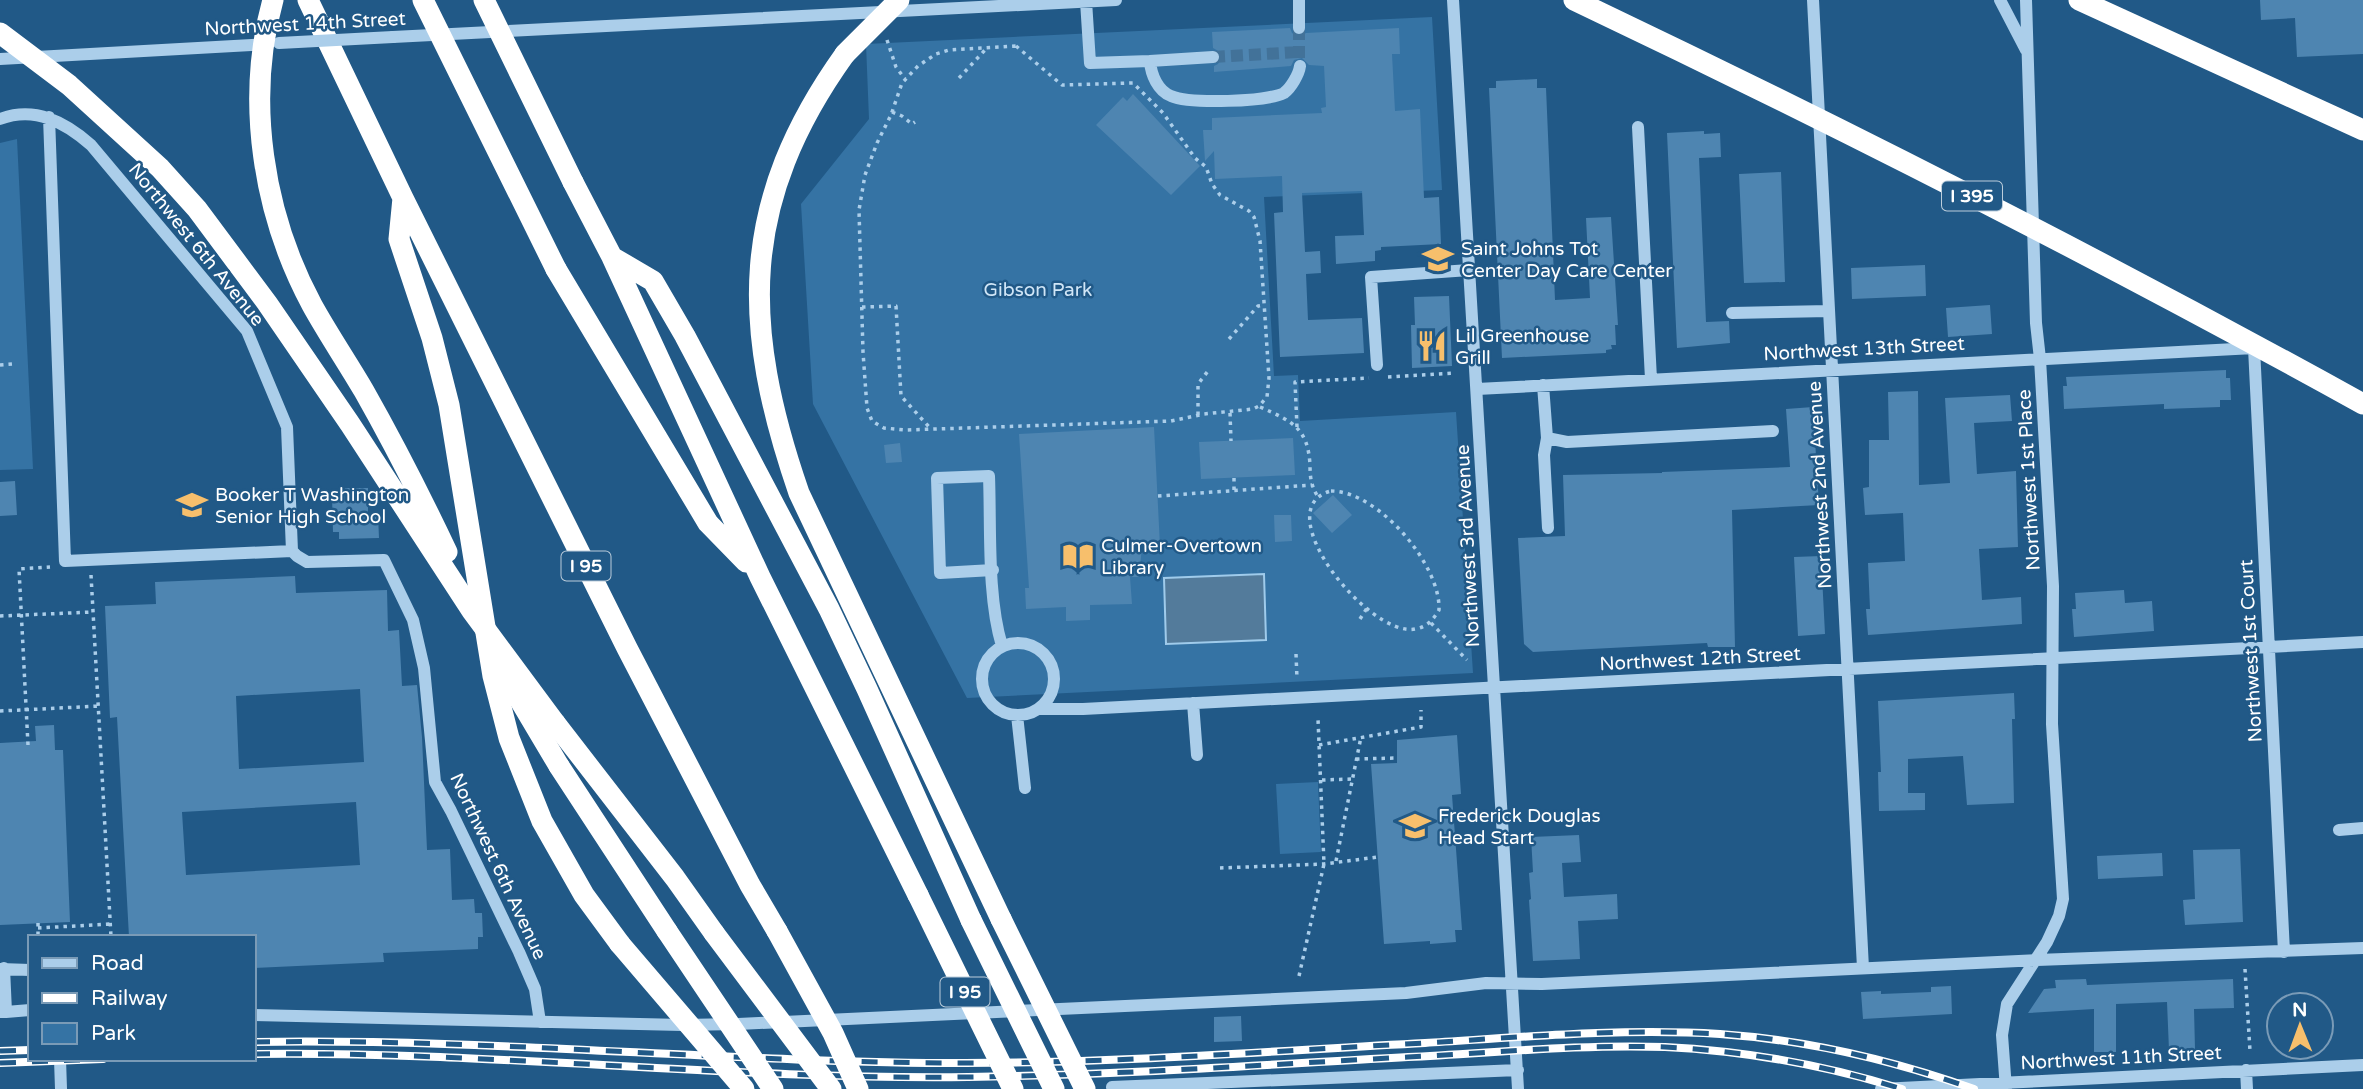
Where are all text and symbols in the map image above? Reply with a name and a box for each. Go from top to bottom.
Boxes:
street label: Northwest 14th Street [204,8,406,40]
street label: Northwest 6th Avenue [124,159,269,330]
road number: I 395 [1942,182,2002,210]
place label: Saint Johns Tot Center Day Care Center [1461,238,1673,282]
school or university icon: Saint Johns Tot Center Day Care Center [1421,242,1455,276]
park label: Gibson Park [984,279,1092,301]
place label: Lil Greenhouse Grill [1455,325,1589,369]
restaurant icon: Lil Greenhouse Grill [1415,329,1449,363]
street label: Northwest 13th Street [1763,333,1965,365]
street label: Northwest 2nd Avenue [1804,381,1836,589]
street label: Northwest 1st Place [2013,389,2045,571]
street label: Northwest 3rd Avenue [1452,444,1484,648]
place label: Booker T Washington Senior High School [215,484,409,528]
school or university icon: Booker T Washington Senior High School [175,488,209,522]
place label: Culmer-Overtown Library [1101,535,1262,579]
library icon: Culmer-Overtown Library [1061,539,1095,573]
road number: I 95 [562,552,610,580]
street label: Northwest 1st Court [2235,559,2267,743]
street label: Northwest 12th Street [1599,643,1801,675]
street label: Northwest 6th Avenue [445,770,551,963]
place label: Frederick Douglas Head Start [1438,805,1601,849]
school or university icon: Frederick Douglas Head Start [1398,809,1432,843]
legend [28,935,256,1061]
text: Road [91,951,144,976]
road number: I 95 [940,978,990,1007]
text: Railway [91,986,168,1011]
north arrow [2265,991,2335,1061]
text: N [2292,999,2308,1021]
text: Park [91,1021,136,1046]
street label: Northwest 11th Street [2020,1042,2222,1074]

